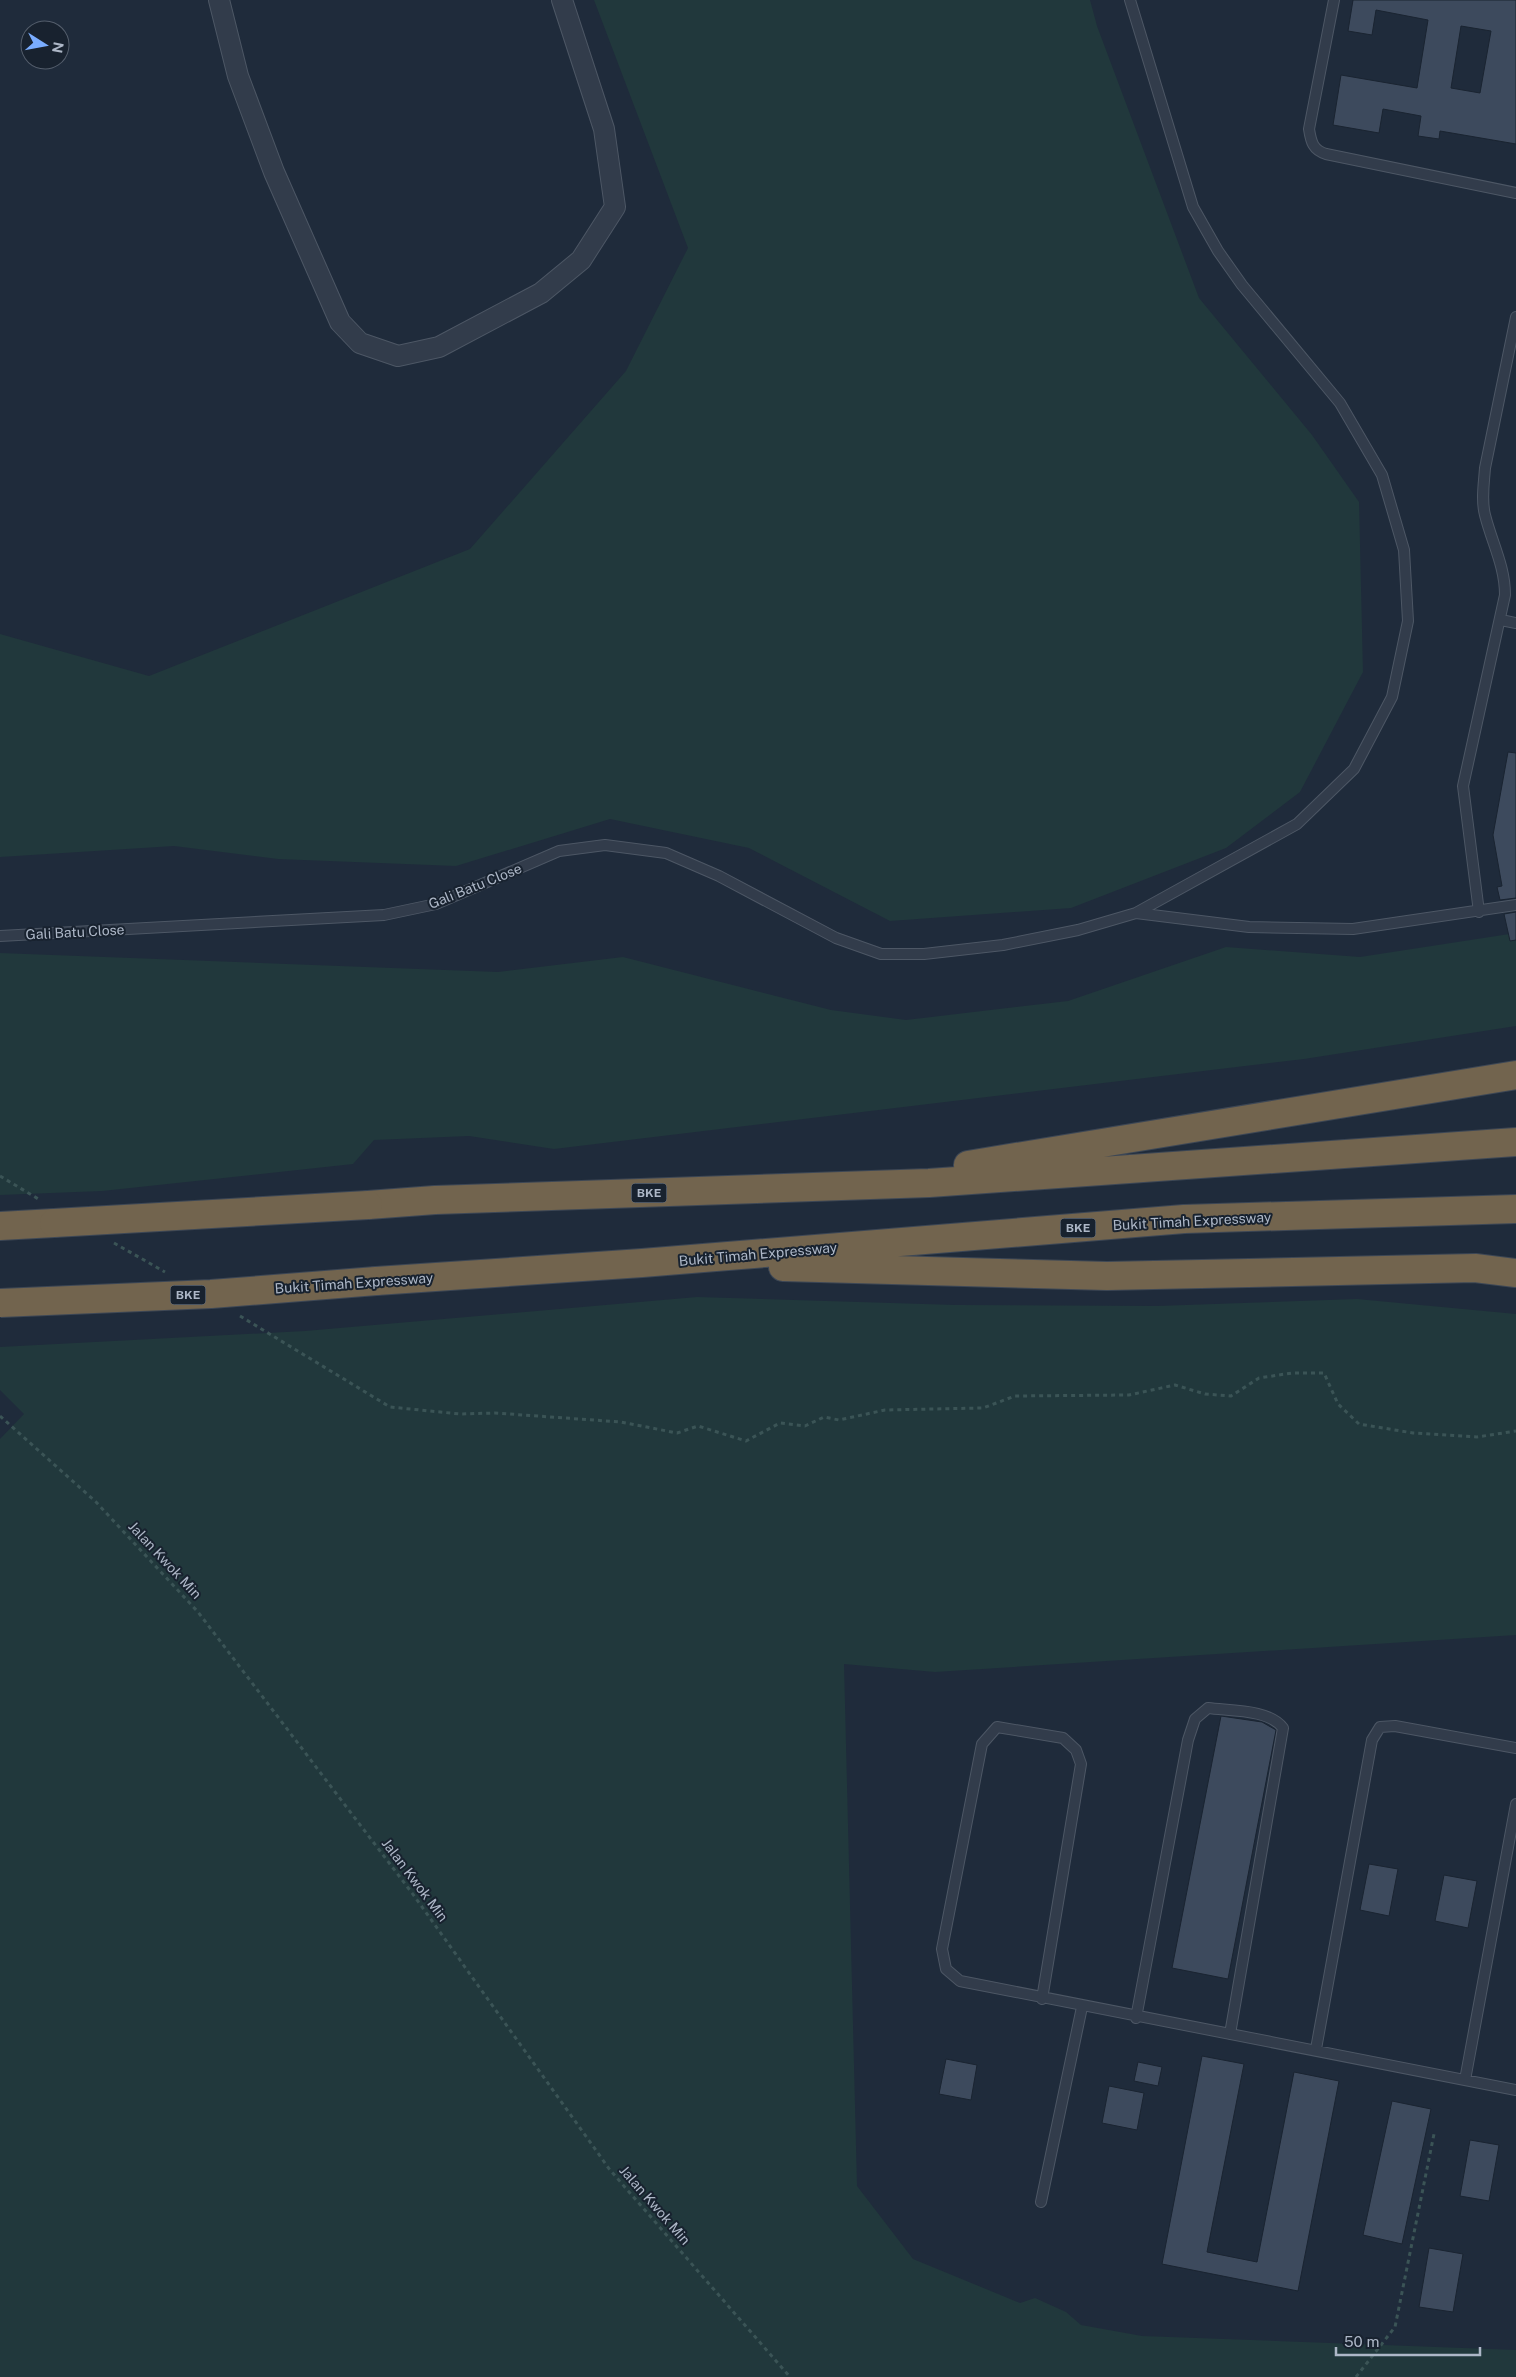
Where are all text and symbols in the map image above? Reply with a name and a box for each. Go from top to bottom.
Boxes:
north arrow [20,20,70,70]
text: N [49,41,67,54]
street label: Gali Batu Close [426,860,524,912]
street label: Gali Batu Close [25,921,125,943]
road number: BKE [632,1184,666,1202]
street label: Bukit Timah Expressway [1112,1209,1272,1233]
road number: BKE [1060,1218,1096,1238]
street label: Bukit Timah Expressway [678,1239,838,1269]
street label: Bukit Timah Expressway [274,1269,434,1297]
road number: BKE [170,1286,206,1304]
street label: Jalan Kwok Min [125,1518,205,1602]
street label: Jalan Kwok Min [379,1835,451,1925]
street label: Jalan Kwok Min [616,2162,694,2248]
scale bar [1336,2324,1480,2356]
text: 50 m [1344,2333,1379,2350]

